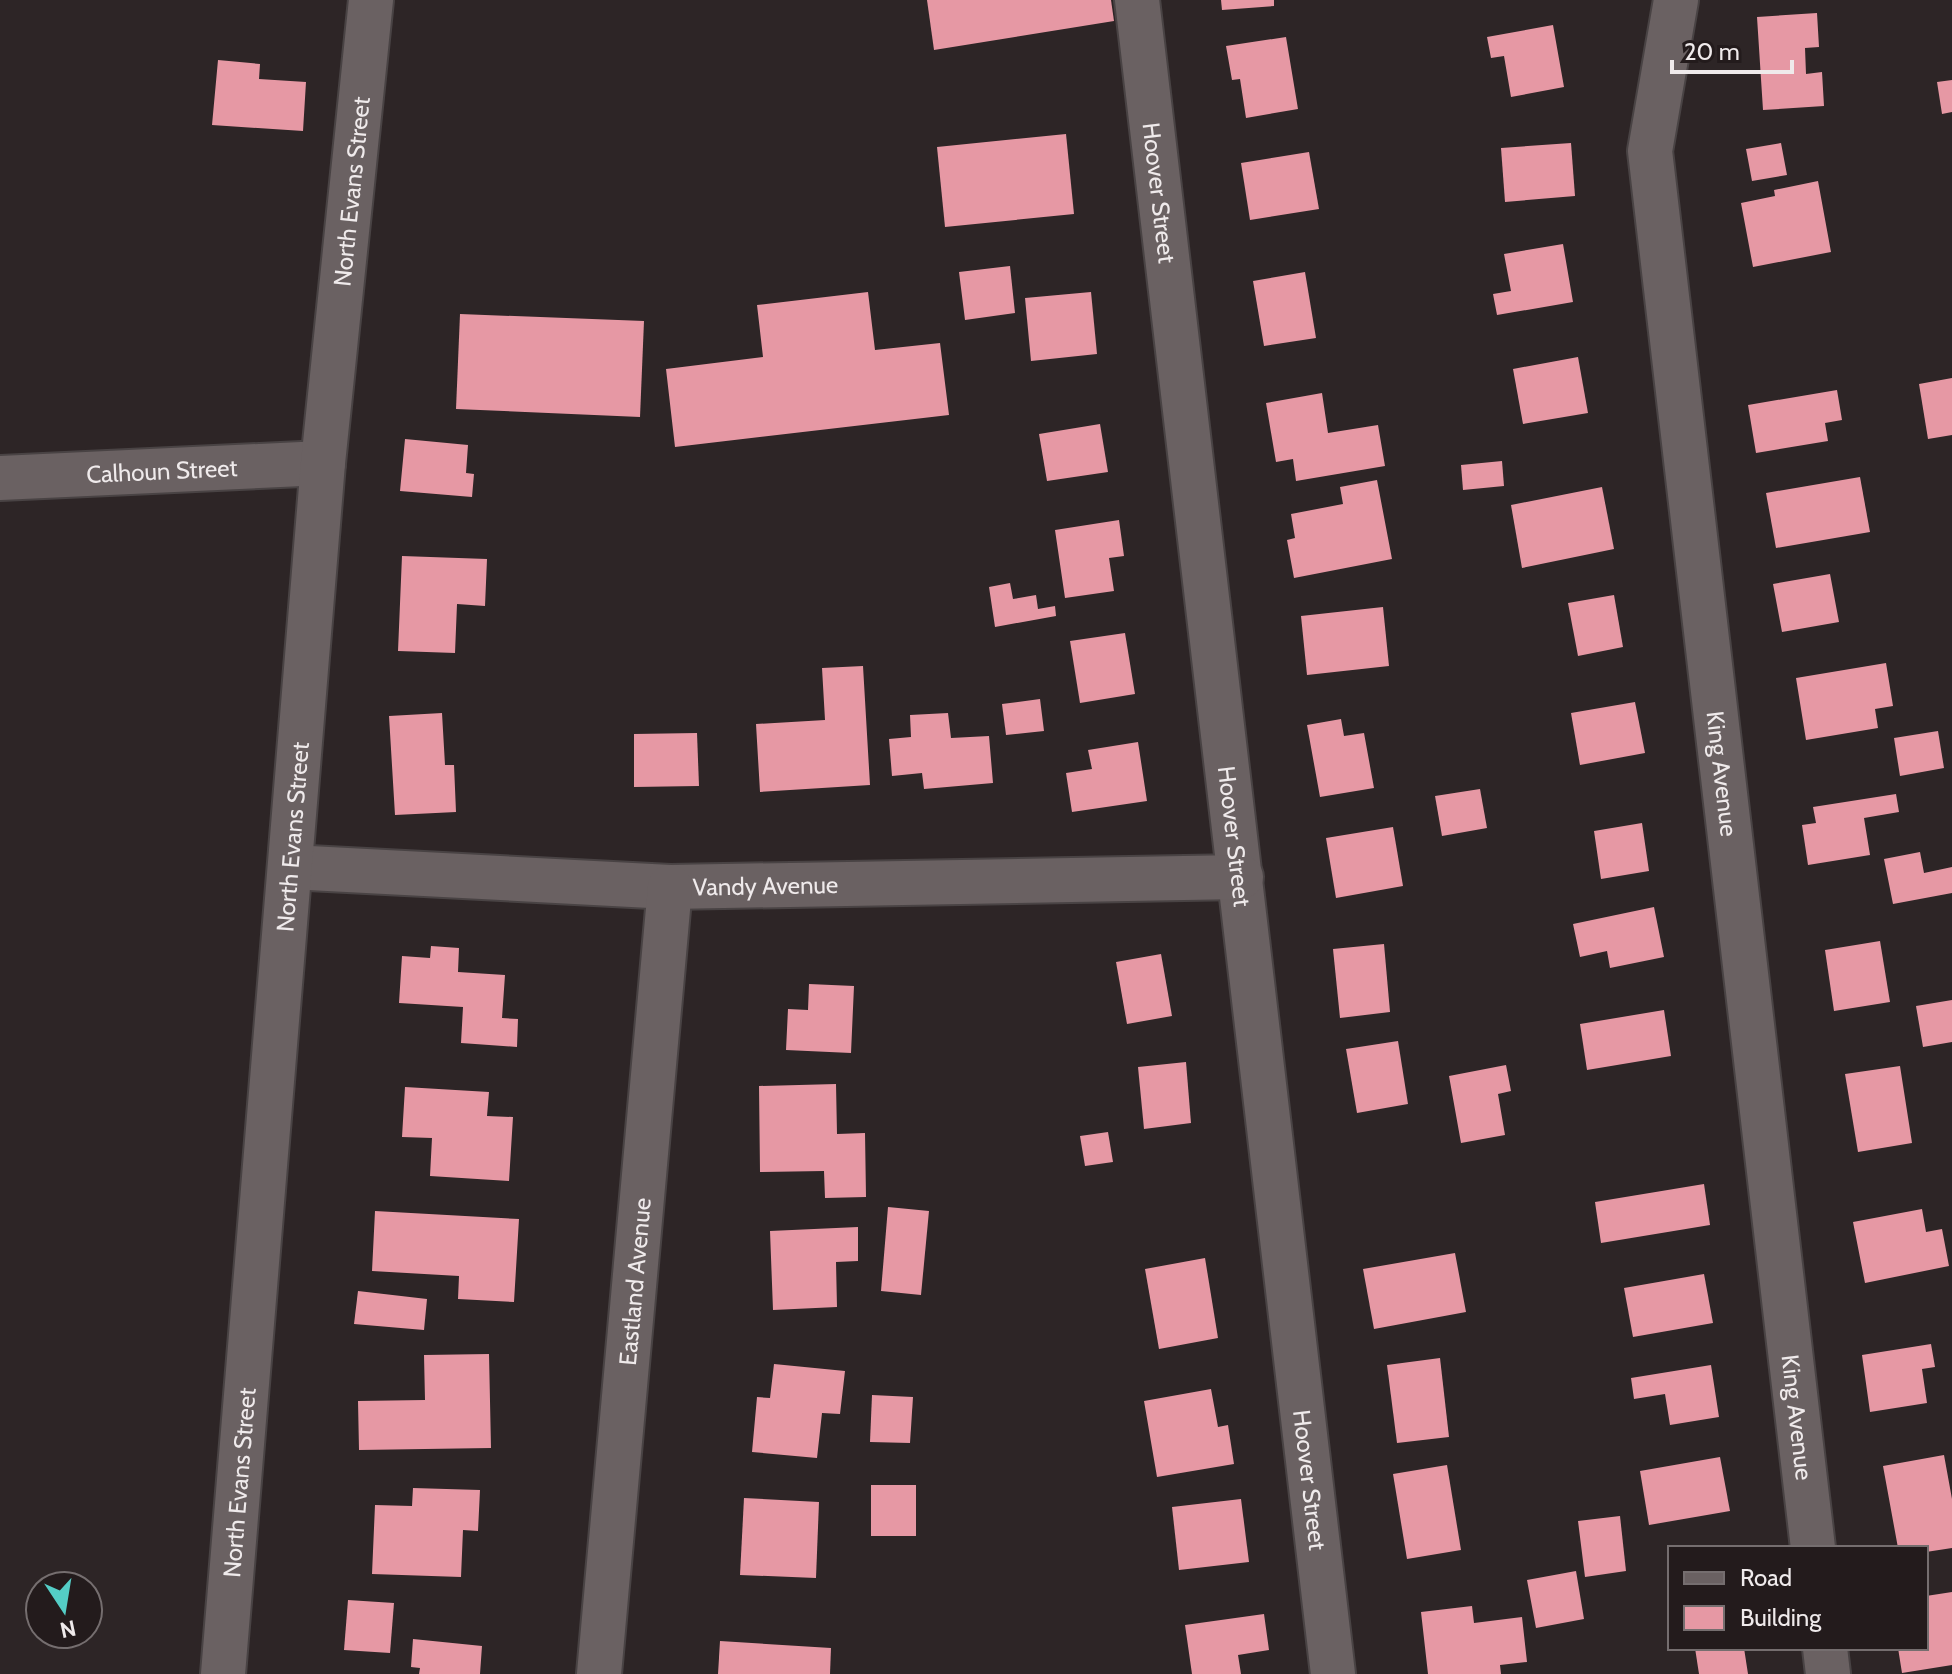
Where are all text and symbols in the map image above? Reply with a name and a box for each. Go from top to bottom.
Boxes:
scale bar [1672,24,1792,74]
text: 20 m [1684,37,1740,66]
street label: North Evans Street [327,95,375,288]
street label: Hoover Street [1137,121,1182,265]
street label: Calhoun Street [86,452,238,488]
street label: King Avenue [1701,709,1744,838]
street label: North Evans Street [270,741,314,933]
street label: Hoover Street [1212,764,1258,908]
street label: Vandy Avenue [692,870,839,901]
street label: Eastland Avenue [612,1196,656,1367]
street label: King Avenue [1776,1353,1819,1482]
street label: North Evans Street [217,1387,261,1579]
street label: Hoover Street [1288,1408,1333,1552]
legend [1668,1546,1928,1650]
text: Road [1740,1563,1792,1592]
north arrow [24,1570,104,1650]
text: Building [1740,1603,1822,1632]
text: N [58,1614,78,1644]

